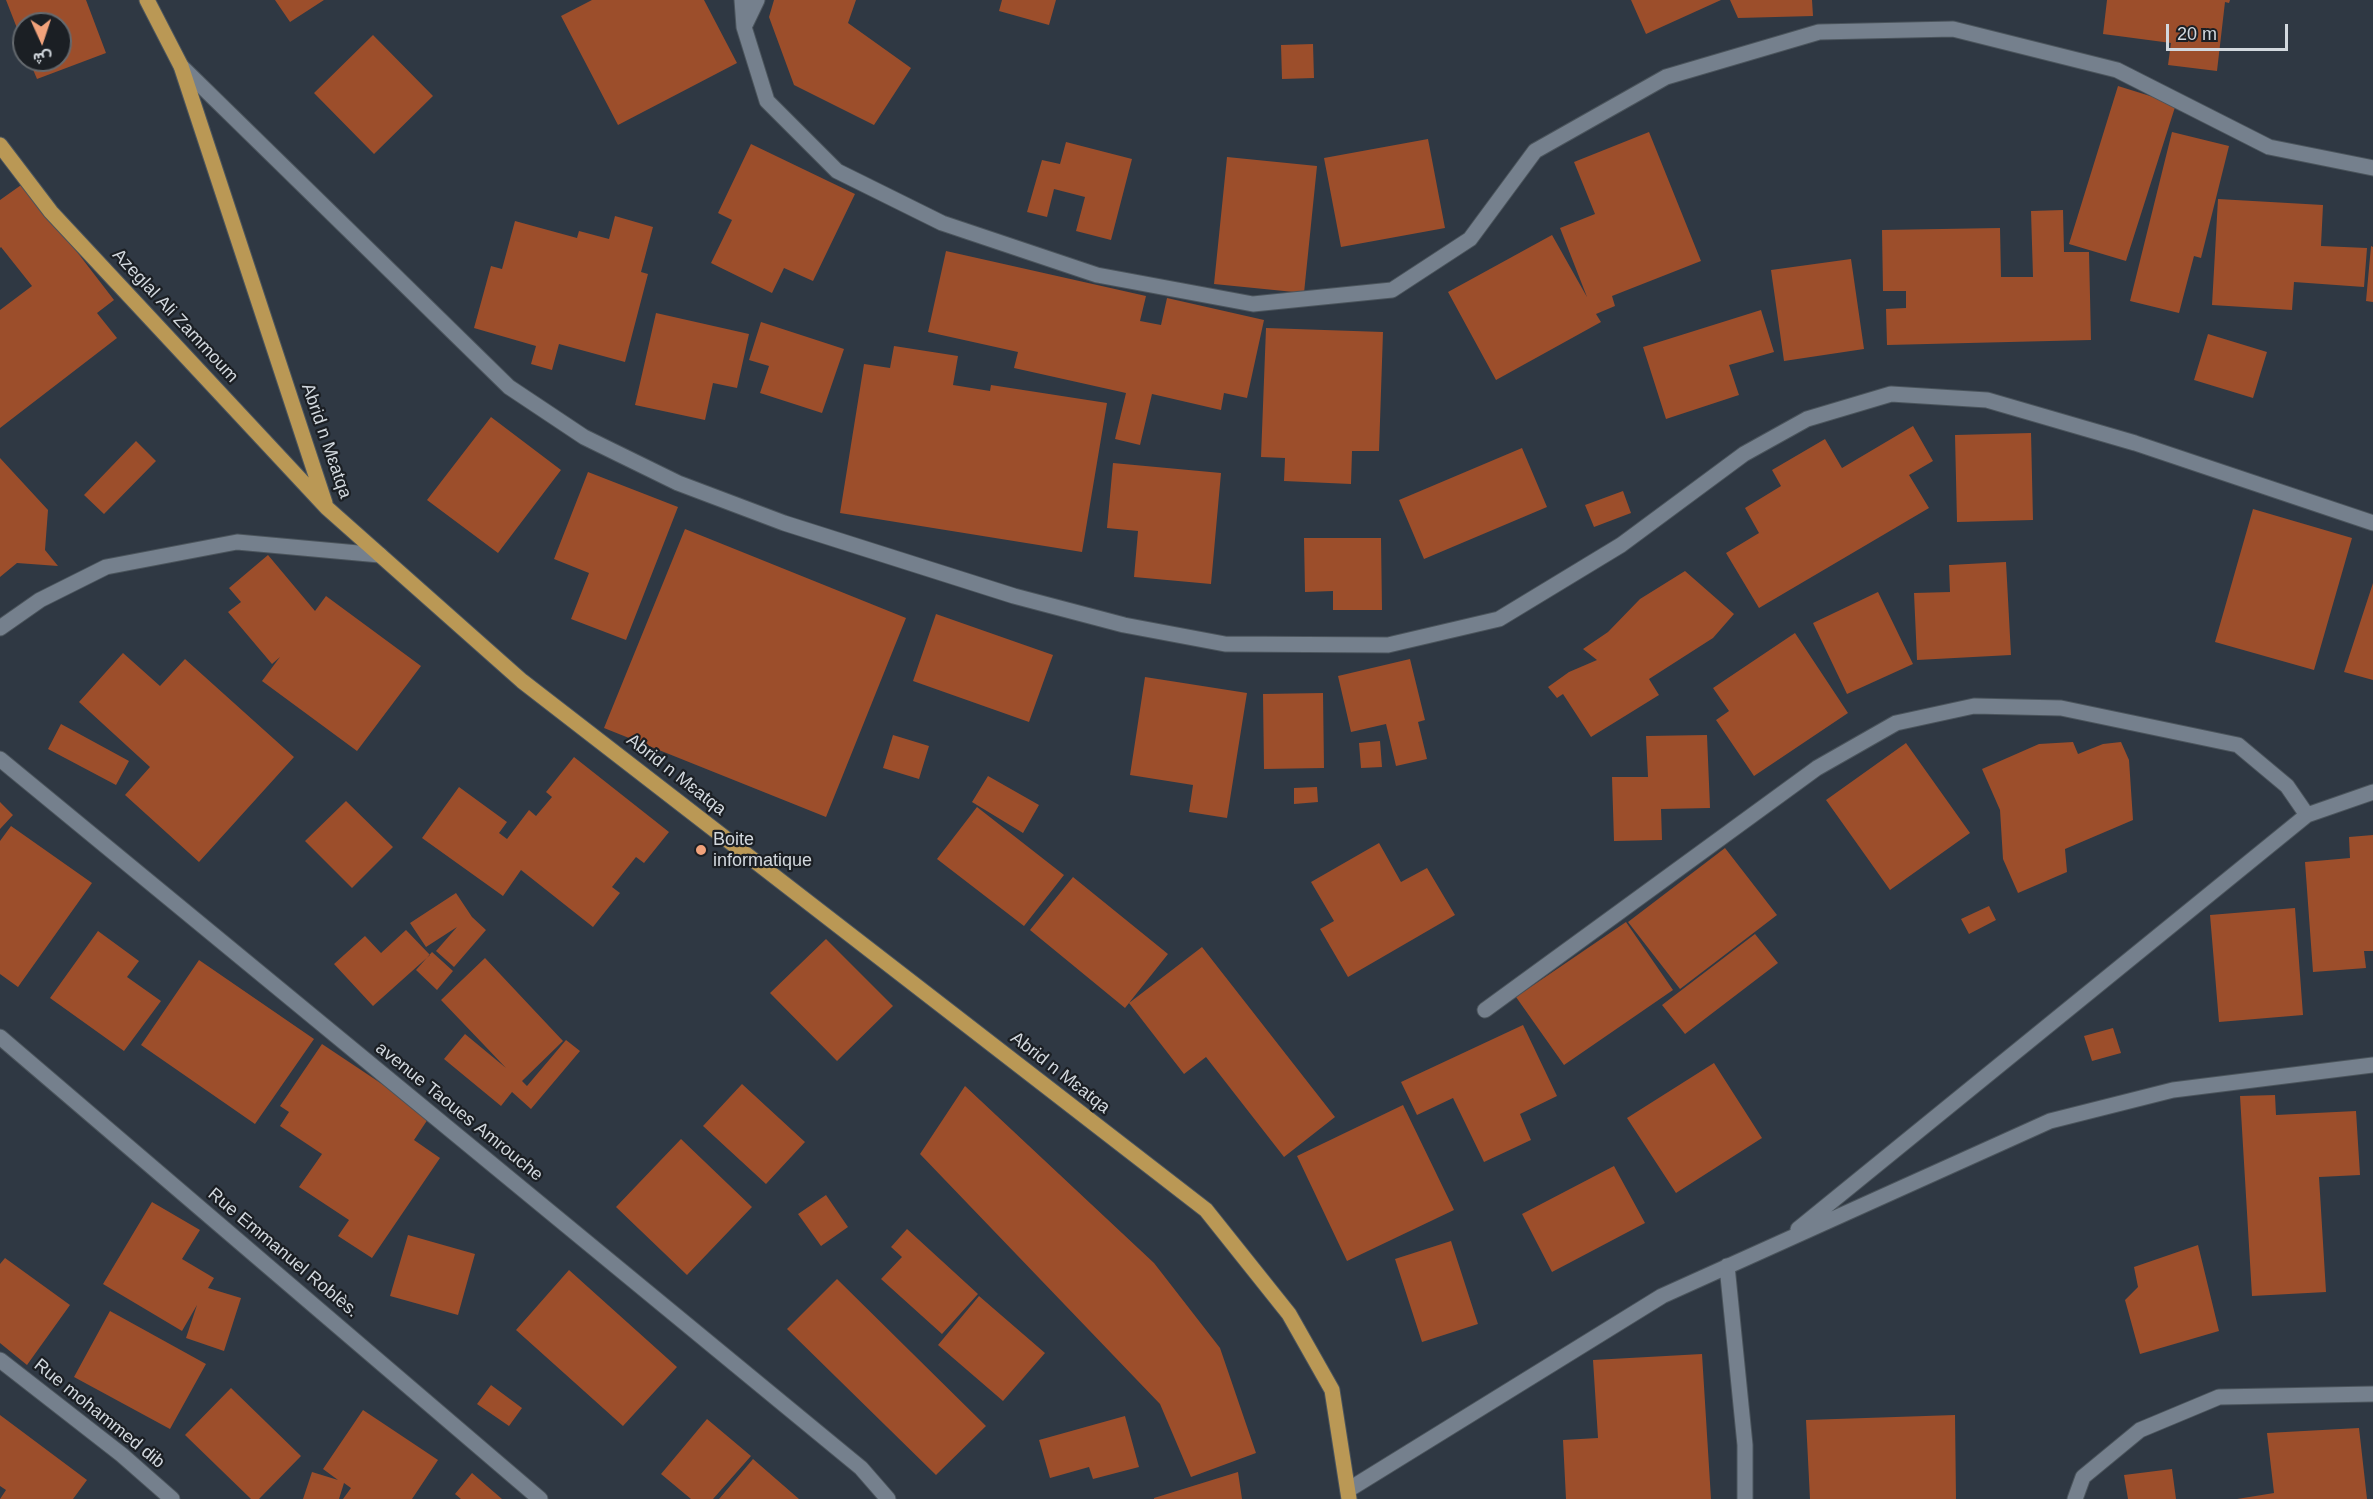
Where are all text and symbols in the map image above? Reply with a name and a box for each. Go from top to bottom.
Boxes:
north arrow [12,12,72,72]
scale bar [2169,12,2290,50]
text: 20 m [2177,24,2217,44]
text: ش [33,49,53,67]
street label: Azeglal Ali Zammoum [107,245,243,387]
street label: Abrid n Mɛatqa [296,381,356,501]
street label: Abrid n Mɛatqa [622,729,730,821]
place label: Boite informatique [713,829,812,872]
marker: Boite informatique [694,843,708,857]
street label: Abrid n Mɛatqa [1006,1027,1114,1119]
street label: avenue Taoues Amrouche [371,1038,547,1186]
street label: Rue Emmanuel Roblès. [203,1184,363,1322]
street label: Rue mohammed dib [29,1355,169,1473]

